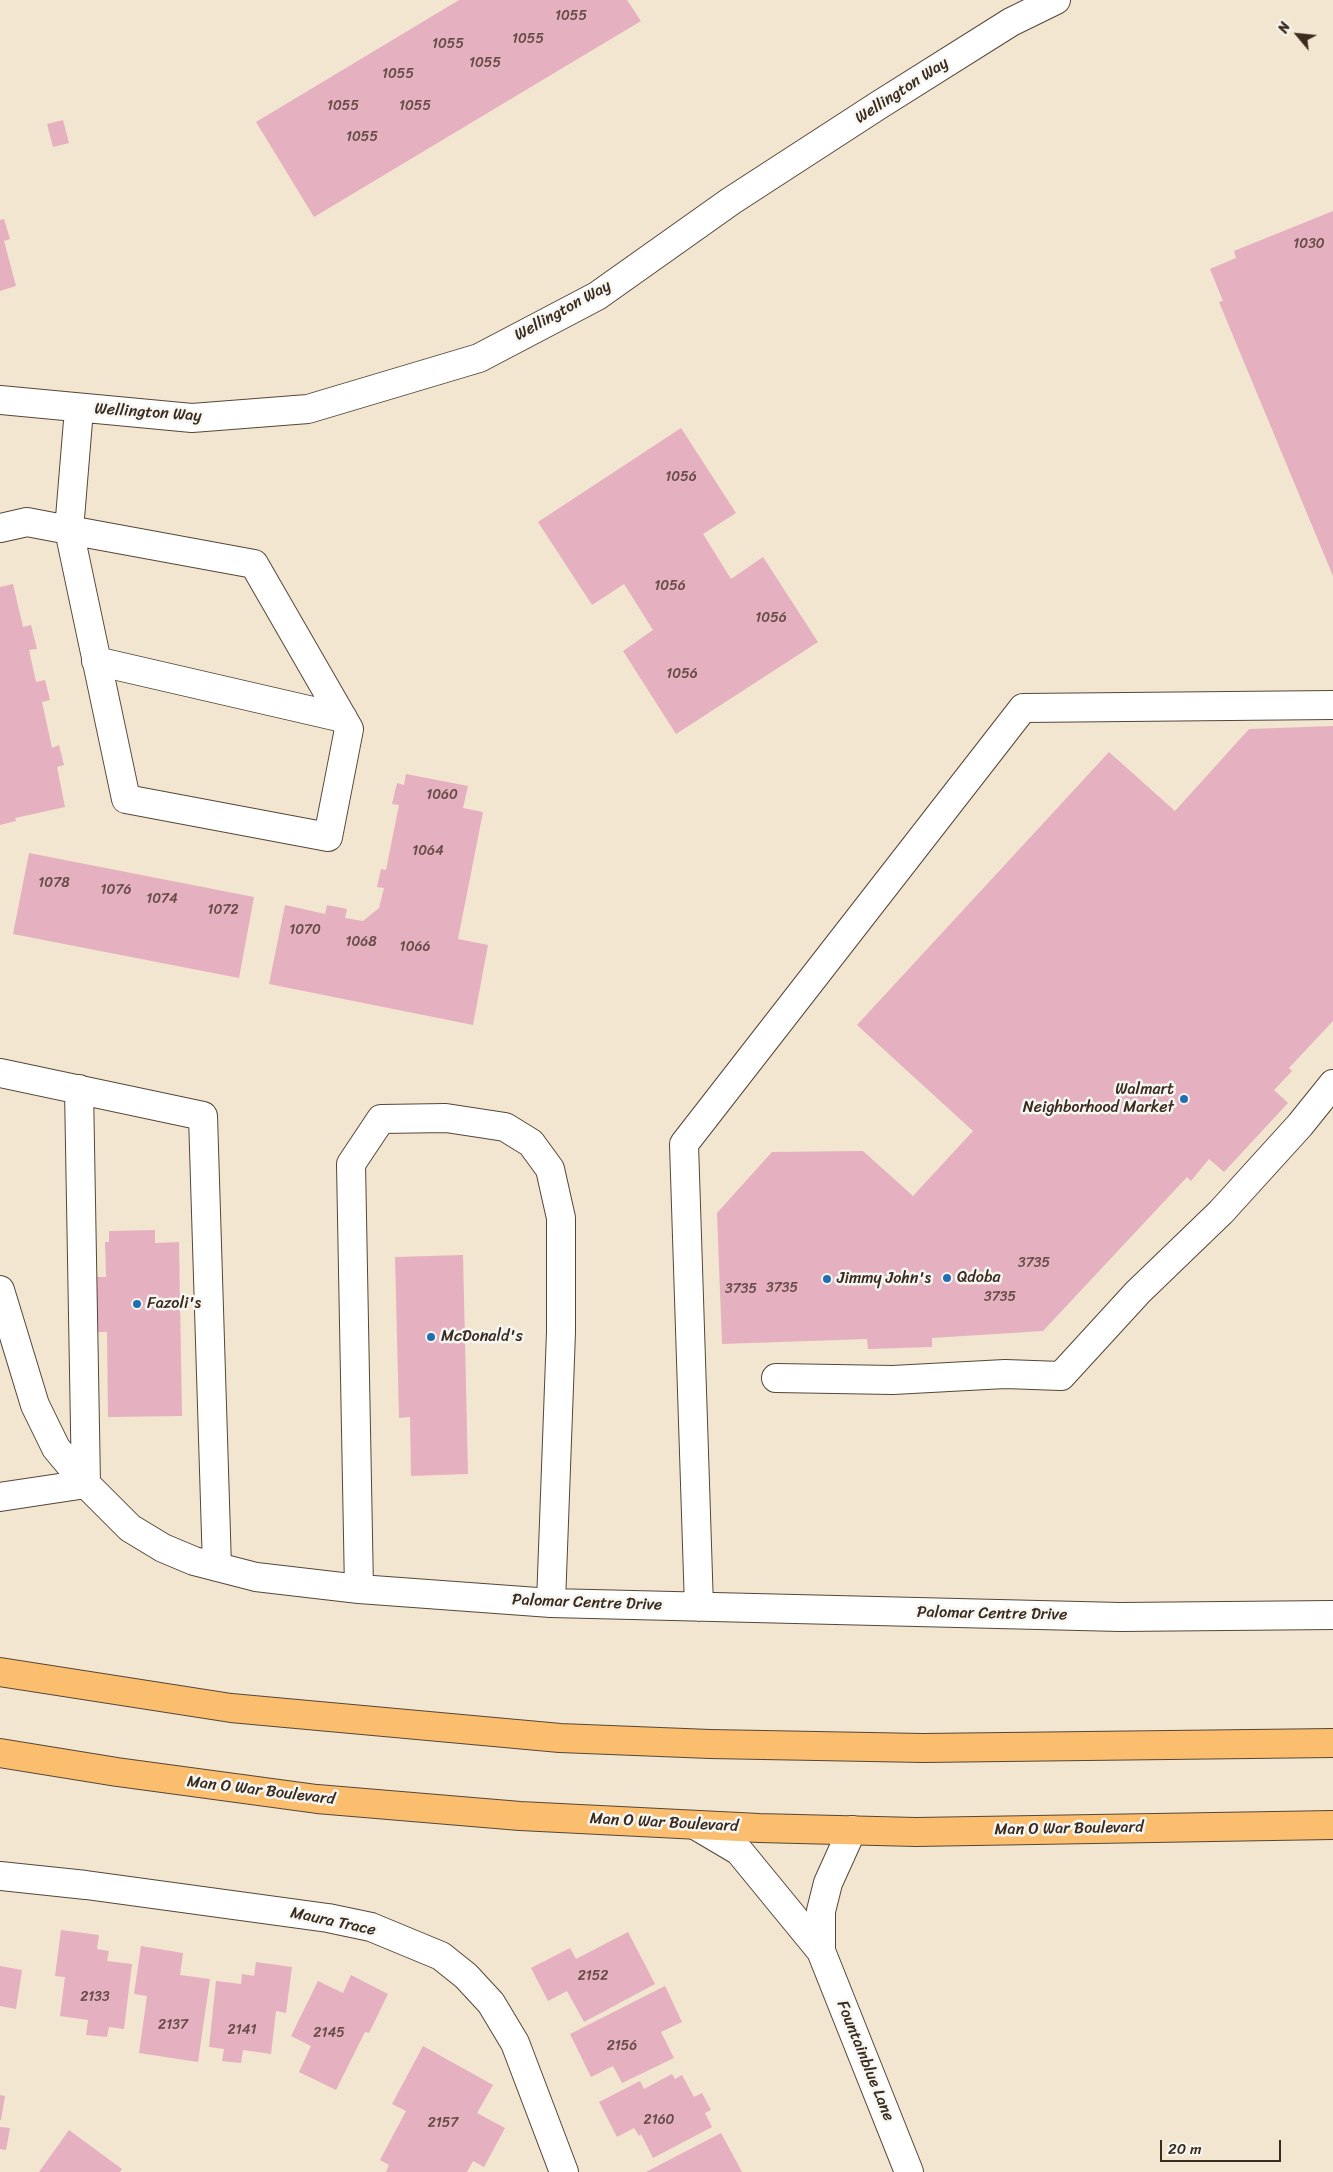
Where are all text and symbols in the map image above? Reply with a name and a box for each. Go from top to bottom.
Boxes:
house number: 1055 [555,8,587,24]
north arrow [1273,10,1323,60]
text: N [1271,18,1298,38]
house number: 1055 [512,31,544,47]
house number: 1055 [432,36,464,52]
street label: Wellington Way [852,54,952,128]
house number: 1055 [469,55,501,71]
house number: 1055 [382,66,414,82]
house number: 1055 [327,98,359,114]
house number: 1055 [399,98,431,114]
house number: 1055 [346,129,378,145]
house number: 1030 [1293,236,1325,252]
street label: Wellington Way [511,277,615,345]
street label: Wellington Way [94,400,202,426]
house number: 1056 [665,469,697,485]
house number: 1056 [654,578,686,594]
house number: 1056 [755,610,787,626]
house number: 1056 [666,666,698,682]
house number: 1060 [426,787,458,803]
house number: 1064 [412,843,444,859]
house number: 1078 [38,875,70,891]
house number: 1076 [101,882,131,898]
house number: 1074 [146,891,178,907]
house number: 1072 [208,902,238,918]
house number: 1070 [289,922,321,938]
house number: 1068 [345,934,377,950]
house number: 1066 [400,939,430,955]
place label: Walmart Neighborhood Market [1023,1080,1174,1118]
marker: Walmart Neighborhood Market [1178,1093,1190,1105]
house number: 3735 [1018,1255,1050,1271]
place label: Qdoba [957,1268,1001,1288]
place label: Jimmy John's [837,1269,931,1289]
marker: Qdoba [941,1272,953,1284]
marker: Jimmy John's [821,1273,833,1285]
house number: 3735 [766,1280,798,1296]
house number: 3735 [725,1281,757,1297]
house number: 3735 [984,1289,1016,1305]
place label: Fazoli's [147,1294,201,1314]
marker: Fazoli's [131,1298,143,1310]
place label: McDonald's [441,1327,523,1347]
marker: McDonald's [425,1331,437,1343]
street label: Palomar Centre Drive [511,1591,663,1615]
street label: Palomar Centre Drive [917,1603,1067,1625]
street label: Man O War Boulevard [186,1772,336,1810]
street label: Man O War Boulevard [589,1810,739,1836]
street label: Man O War Boulevard [994,1818,1144,1840]
street label: Maura Trace [289,1904,377,1940]
house number: 2152 [578,1968,608,1984]
house number: 2133 [80,1989,110,2005]
street label: Fountainblue Lane [832,1998,898,2124]
house number: 2137 [158,2017,188,2033]
house number: 2141 [228,2022,256,2038]
house number: 2145 [313,2025,345,2041]
house number: 2156 [607,2038,637,2054]
house number: 2160 [644,2112,674,2128]
house number: 2157 [428,2115,458,2131]
scale bar [1163,2130,1284,2162]
text: 20 m [1168,2136,1202,2162]

